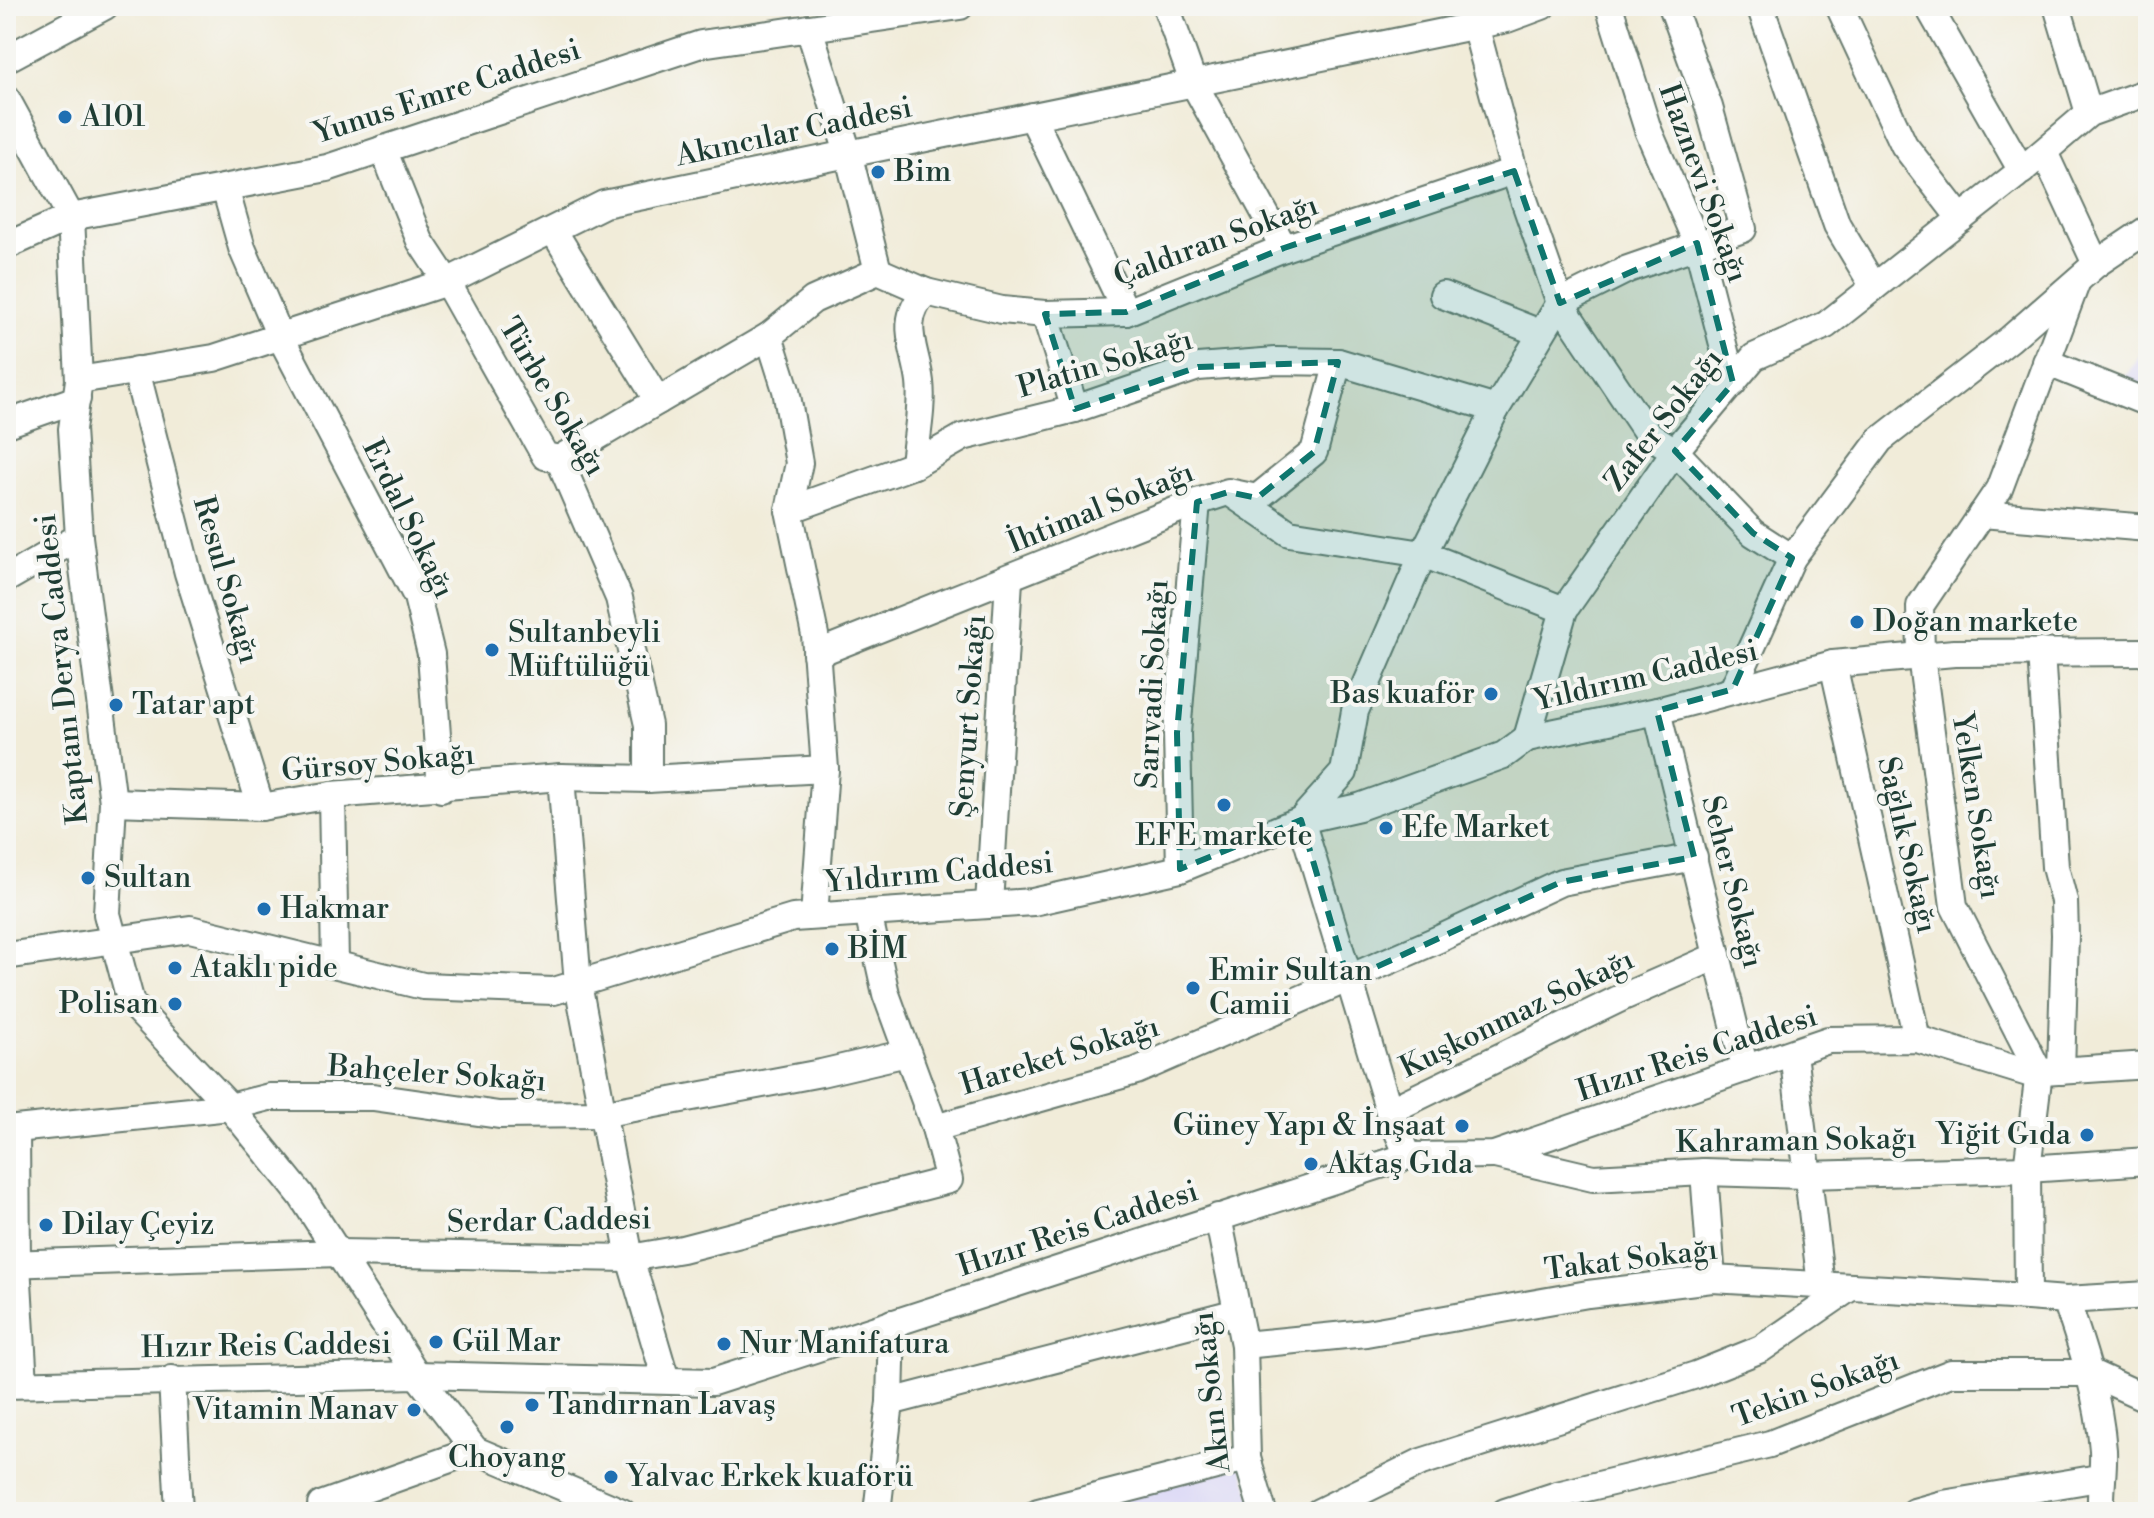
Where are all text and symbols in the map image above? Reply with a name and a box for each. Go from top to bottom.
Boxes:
street label: Yunus Emre Caddesi [307,31,585,154]
street label: Haznevi Sokağı [1649,78,1757,288]
street label: Akıncılar Caddesi [672,88,916,176]
place label: A101 [80,98,145,136]
marker: A101 [56,108,74,126]
place label: Bim [893,153,951,191]
marker: Bim [869,163,887,181]
street label: Çaldıran Sokağı [1108,186,1324,296]
street label: Türbe Sokağı [490,311,614,483]
street label: Platin Sokağı [1013,321,1197,407]
street label: Zafer Sokağı [1597,341,1732,499]
street label: Erdal Sokağı [353,433,463,605]
street label: İhtimal Sokağı [1002,452,1200,563]
street label: Resul Sokağı [184,492,268,668]
street label: Kaptanı Derya Caddesi [27,512,97,826]
street label: Sarıvadi Sokağı [1129,578,1177,790]
place label: Doğan markete [1873,603,2078,641]
street label: Şenyurt Sokağı [943,613,995,819]
marker: Doğan markete [1848,613,1866,631]
place label: Sultanbeyli Müftülüğü [508,614,661,686]
street label: Yıldırım Caddesi [1528,632,1762,721]
marker: Sultanbeyli Müftülüğü [483,641,501,659]
place label: Bas kuaför [1329,675,1475,713]
marker: Bas kuaför [1482,685,1500,703]
place label: Tatar apt [132,686,255,724]
marker: Tatar apt [107,696,125,714]
street label: Yelken Sokağı [1942,708,2009,902]
street label: Gürsoy Sokağı [280,736,476,790]
street label: Sağlık Sokağı [1868,753,1946,937]
street label: Seher Sokağı [1692,792,1772,972]
marker: EFE markete [1215,796,1233,814]
place label: Efe Market [1402,809,1550,847]
place label: EFE markete [1135,817,1313,855]
marker: Efe Market [1377,819,1395,837]
street label: Yıldırım Caddesi [821,844,1055,902]
place label: Sultan [104,859,191,897]
marker: Sultan [79,869,97,887]
place label: Hakmar [280,890,389,928]
marker: Hakmar [255,900,273,918]
place label: BİM [847,929,907,968]
marker: BİM [823,940,841,958]
street label: Kuşkonmaz Sokağı [1394,941,1640,1087]
place label: Ataklı pide [190,949,338,987]
place label: Emir Sultan Camii [1209,952,1373,1024]
marker: Ataklı pide [166,959,184,977]
marker: Emir Sultan Camii [1184,979,1202,997]
place label: Polisan [59,985,159,1023]
marker: Polisan [166,995,184,1013]
street label: Hızır Reis Caddesi [1572,997,1822,1111]
street label: Hareket Sokağı [956,1008,1164,1104]
street label: Bahçeler Sokağı [325,1047,548,1101]
place label: Güney Yapı & İnşaat [1173,1106,1446,1145]
place label: Yiğit Gıda [1934,1116,2072,1154]
marker: Güney Yapı & İnşaat [1453,1117,1471,1135]
street label: Kahraman Sokağı [1675,1120,1917,1162]
marker: Yiğit Gıda [2078,1126,2096,1144]
place label: Aktaş Gıda [1326,1145,1474,1183]
marker: Aktaş Gıda [1302,1155,1320,1173]
street label: Hızır Reis Caddesi [953,1172,1203,1286]
street label: Serdar Caddesi [446,1200,652,1242]
place label: Dilay Çeyiz [62,1206,214,1244]
marker: Dilay Çeyiz [37,1216,55,1234]
street label: Takat Sokağı [1542,1230,1720,1289]
street label: Akın Sokağı [1185,1310,1239,1475]
place label: Gül Mar [452,1323,561,1361]
street label: Hızır Reis Caddesi [141,1325,392,1367]
place label: Nur Manifatura [740,1325,950,1363]
marker: Gül Mar [427,1333,445,1351]
marker: Nur Manifatura [715,1335,733,1353]
street label: Tekin Sokağı [1728,1341,1905,1437]
place label: Tandırnan Lavaş [548,1386,776,1424]
place label: Vitamin Manav [192,1391,399,1429]
marker: Tandırnan Lavaş [523,1396,541,1414]
marker: Vitamin Manav [405,1401,423,1419]
marker: Choyang [498,1418,516,1436]
place label: Choyang [448,1439,566,1477]
place label: Yalvac Erkek kuaförü [625,1458,913,1496]
marker: Yalvac Erkek kuaförü [602,1468,620,1486]

